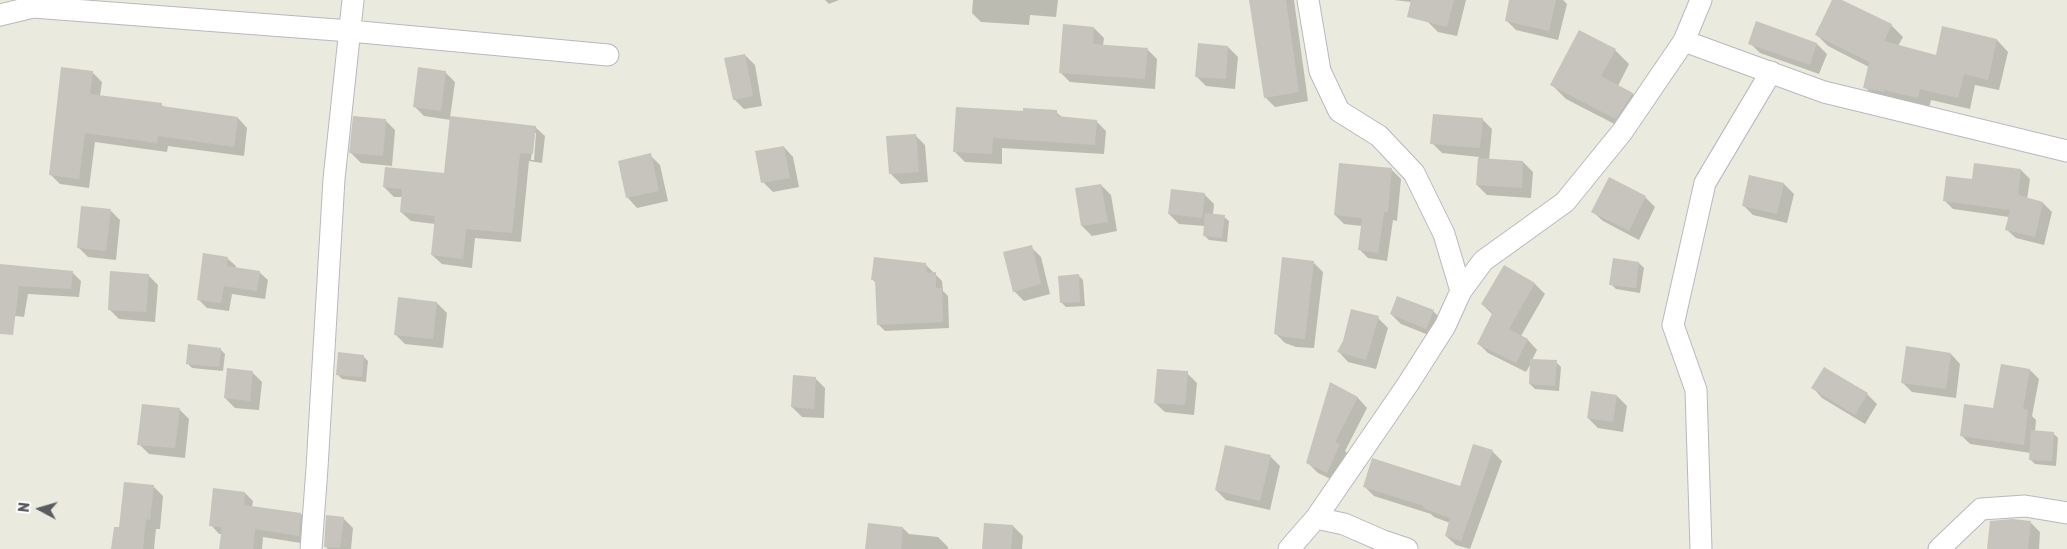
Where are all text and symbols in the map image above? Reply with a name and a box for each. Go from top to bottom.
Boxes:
north arrow [15,484,65,534]
text: N [16,501,34,513]

